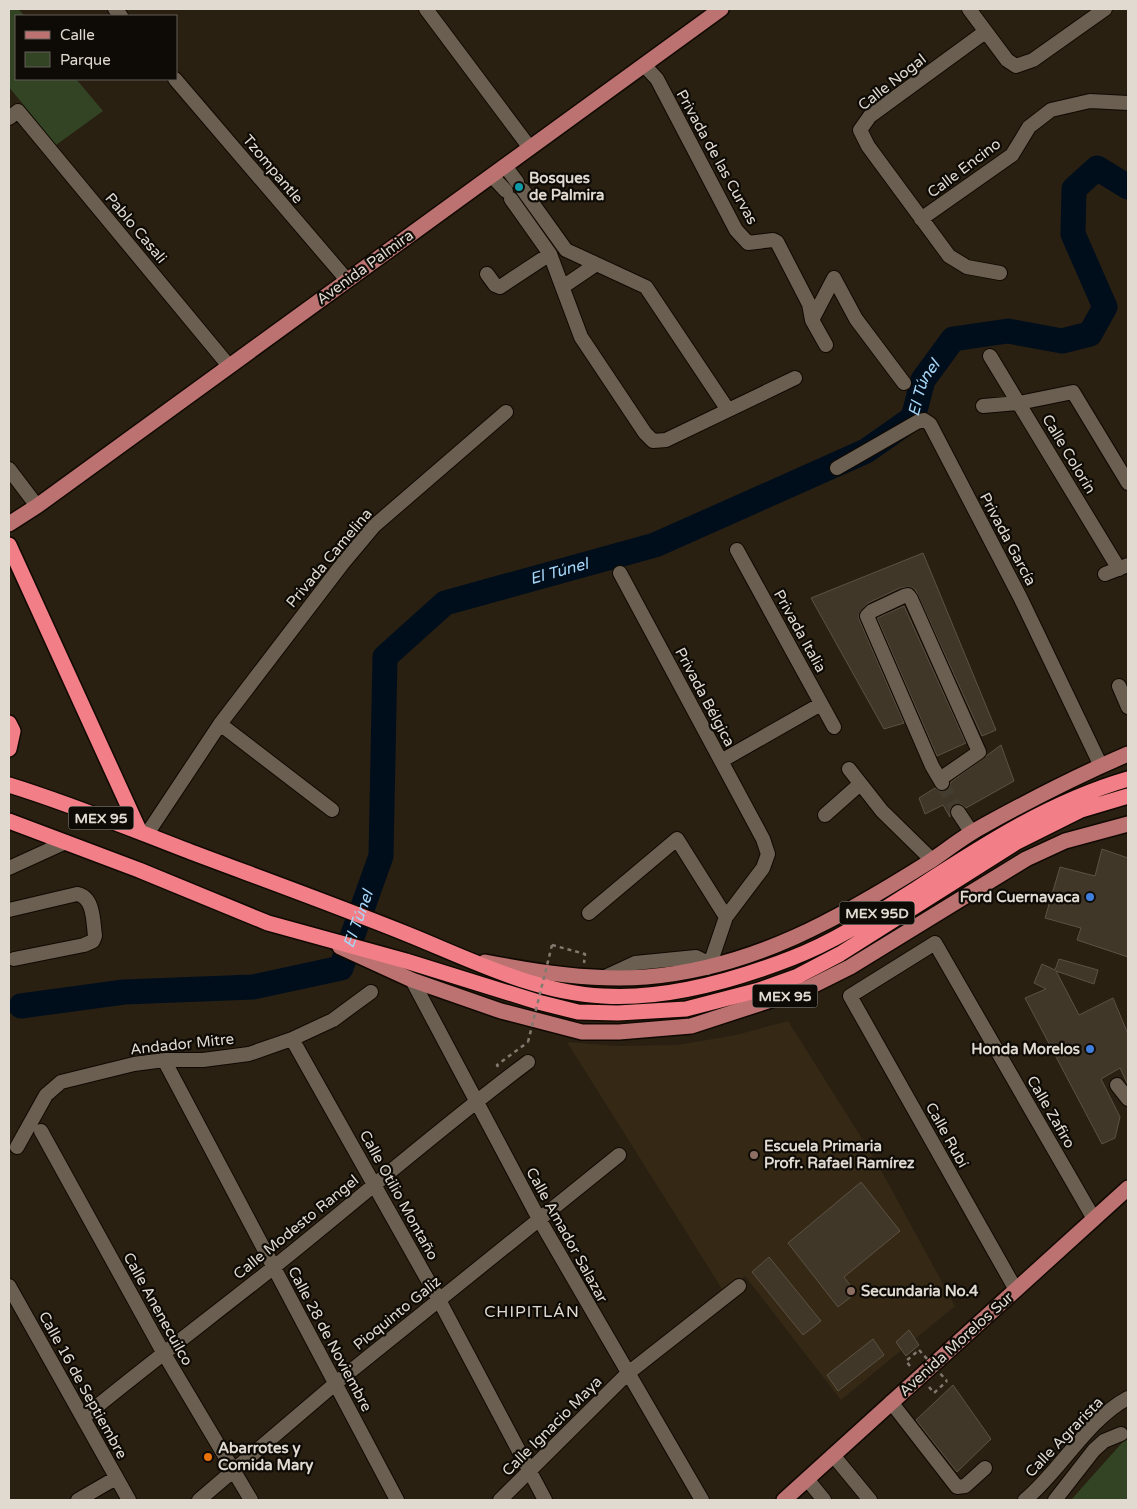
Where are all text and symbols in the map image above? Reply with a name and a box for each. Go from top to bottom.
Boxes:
legend [15,15,178,80]
text: Calle [60,26,95,44]
street label: Calle Nogal [854,50,930,114]
text: Parque [60,51,111,69]
street label: Privada de las Curvas [672,86,762,228]
street label: Tzompantle [239,131,307,207]
street label: Calle Encino [924,135,1004,201]
place label: Bosques de Palmira [529,169,604,204]
marker: Bosques de Palmira [513,181,525,193]
street label: Pablo Casali [101,189,171,267]
street label: Avenida Palmira [313,226,417,308]
water label: El Túnel [904,354,946,419]
street label: Calle Colorín [1038,411,1100,497]
street label: Privada García [976,489,1040,589]
street label: Privada Camelina [282,505,376,611]
water label: El Túnel [528,553,592,589]
street label: Privada Italia [770,587,830,675]
street label: Privada Bélgica [671,644,739,750]
road number: MEX 95 [68,806,134,830]
water label: El Túnel [339,886,379,951]
place label: Ford Cuernavaca [960,888,1080,906]
marker: Ford Cuernavaca [1084,891,1096,903]
road number: MEX 95D [840,901,914,924]
road number: MEX 95 [752,984,818,1008]
street label: Andador Mitre [129,1030,235,1058]
place label: Honda Morelos [971,1040,1080,1058]
marker: Honda Morelos [1084,1043,1096,1055]
street label: Calle Zafiro [1023,1073,1079,1151]
street label: Calle Rubí [922,1099,972,1171]
street label: Calle Otilio Montaño [356,1127,442,1263]
place label: Escuela Primaria Profr. Rafael Ramírez [764,1137,915,1172]
marker: Escuela Primaria Profr. Rafael Ramírez [748,1149,760,1161]
street label: Calle Amador Salazar [522,1164,612,1306]
street label: Calle Modesto Rangel [230,1171,362,1283]
street label: Calle Anenecuilco [119,1249,197,1369]
street label: Calle 28 de Noviembre [284,1263,376,1415]
street label: Pioquinto Galiz [350,1272,444,1354]
place label: Secundaria No.4 [861,1282,979,1300]
marker: Secundaria No.4 [845,1285,857,1297]
street label: Avenida Morelos Sur [895,1288,1017,1400]
district label: CHIPITLÁN [484,1302,580,1322]
street label: Calle 16 de Septiembre [35,1308,131,1462]
street label: Calle Ignacio Maya [498,1372,606,1480]
street label: Calle Agrarista [1021,1393,1107,1481]
place label: Abarrotes y Comida Mary [218,1439,313,1475]
marker: Abarrotes y Comida Mary [202,1451,214,1463]

